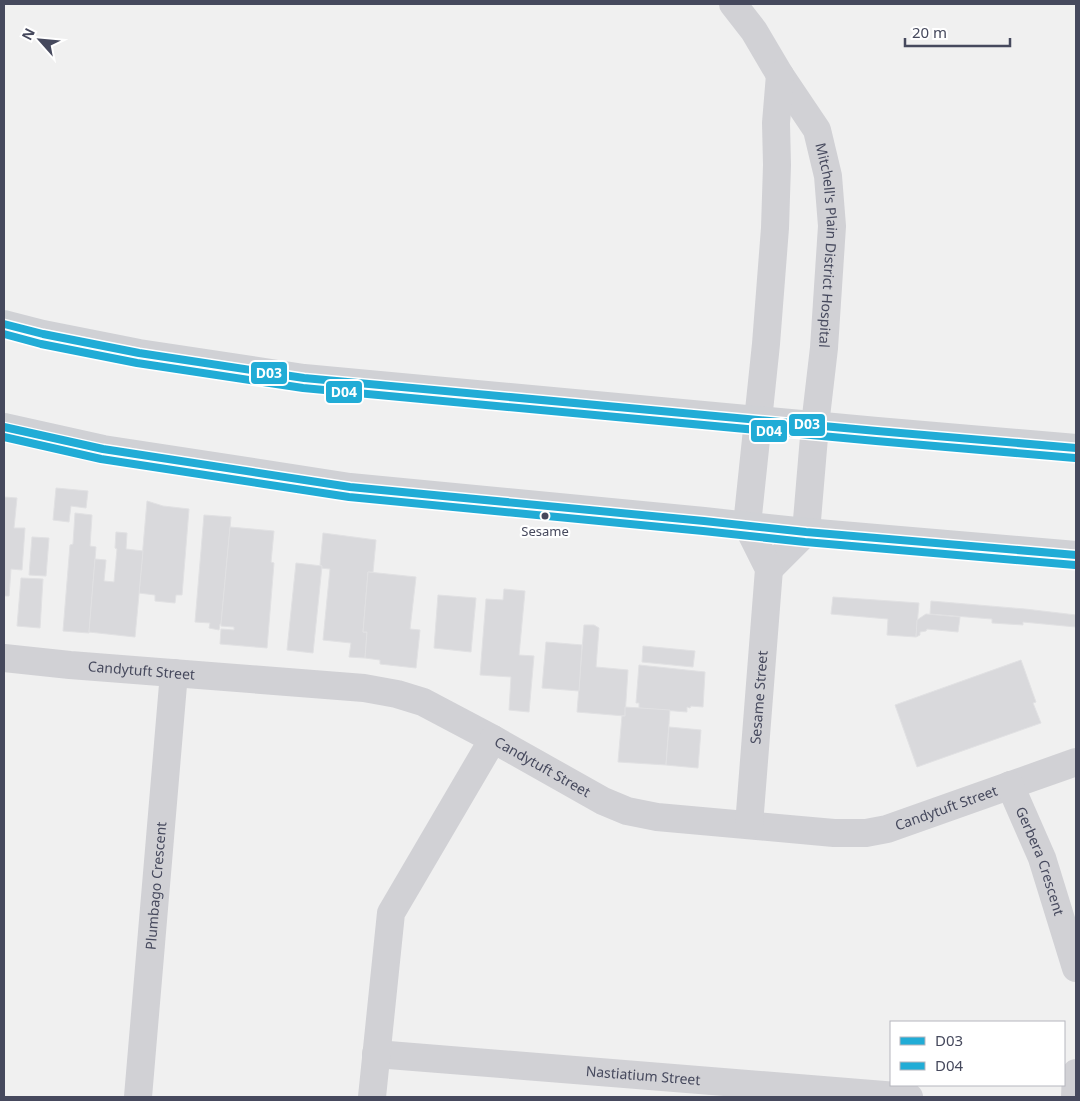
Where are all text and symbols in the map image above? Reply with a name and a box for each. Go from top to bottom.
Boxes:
north arrow [15,15,65,65]
scale bar [905,15,1010,47]
text: 20 m [912,22,947,42]
text: N [17,24,39,43]
street label: Mitchell's Plain District Hospital [811,141,842,348]
line badge: D03 [250,361,288,385]
text: D03 [256,363,282,382]
line badge: D04 [325,380,363,404]
text: D04 [331,382,357,401]
line badge: D03 [788,413,826,437]
text: D03 [794,414,820,433]
line badge: D04 [750,419,788,443]
text: D04 [756,421,782,440]
marker: Sesame [540,511,550,521]
place label: Sesame [521,522,569,540]
street label: Sesame Street [745,650,772,745]
street label: Candytuft Street [87,656,196,684]
street label: Candytuft Street [491,732,594,801]
street label: Candytuft Street [892,781,1000,834]
street label: Gerbera Crescent [1012,804,1069,918]
street label: Plumbago Crescent [141,821,170,951]
legend [890,1021,1065,1086]
text: D03 [935,1030,963,1050]
text: D04 [935,1055,964,1075]
street label: Nastiatium Street [585,1061,701,1089]

